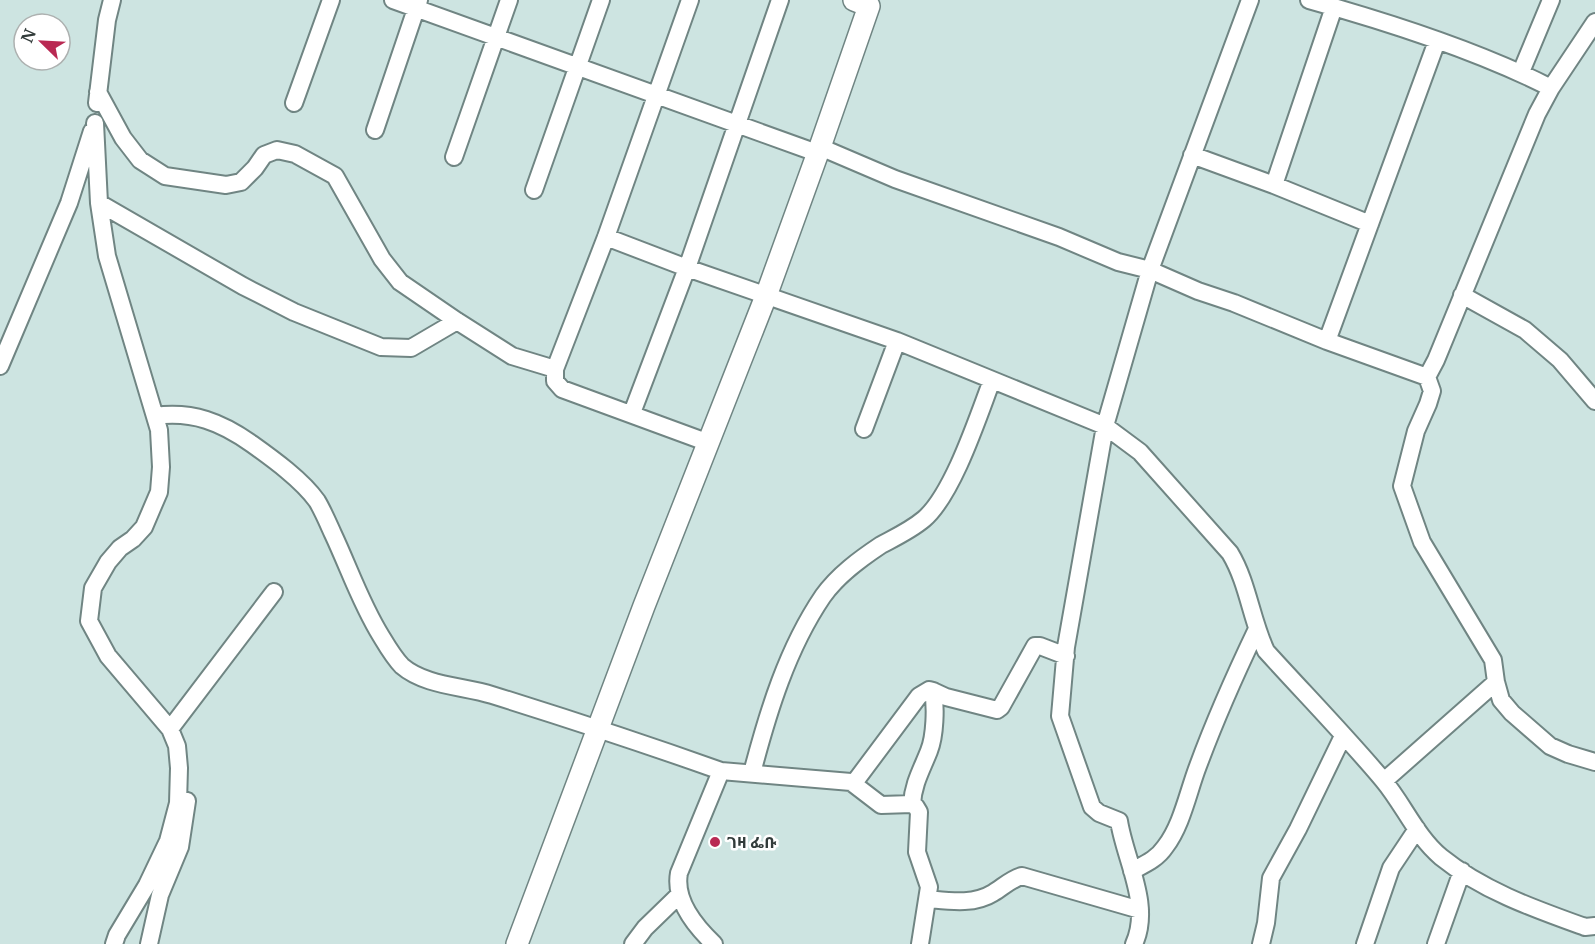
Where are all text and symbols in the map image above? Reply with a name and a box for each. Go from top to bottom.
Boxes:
north arrow [12,12,72,72]
text: N [17,26,40,46]
place label: ገዛ ፌቡ [727,832,776,852]
marker: ገዛ ፌቡ [708,835,722,849]

